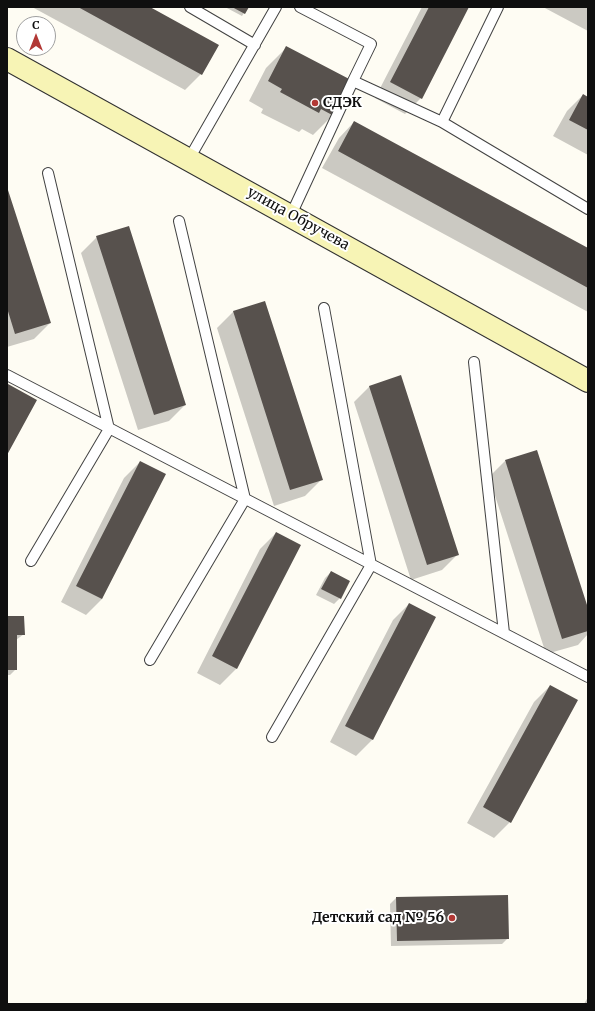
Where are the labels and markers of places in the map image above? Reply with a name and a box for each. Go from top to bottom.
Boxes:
place label: СДЭК [323,95,362,111]
marker: СДЭК [310,98,320,108]
place label: Детский сад № 56 [312,910,444,926]
marker: Детский сад № 56 [447,913,457,923]

